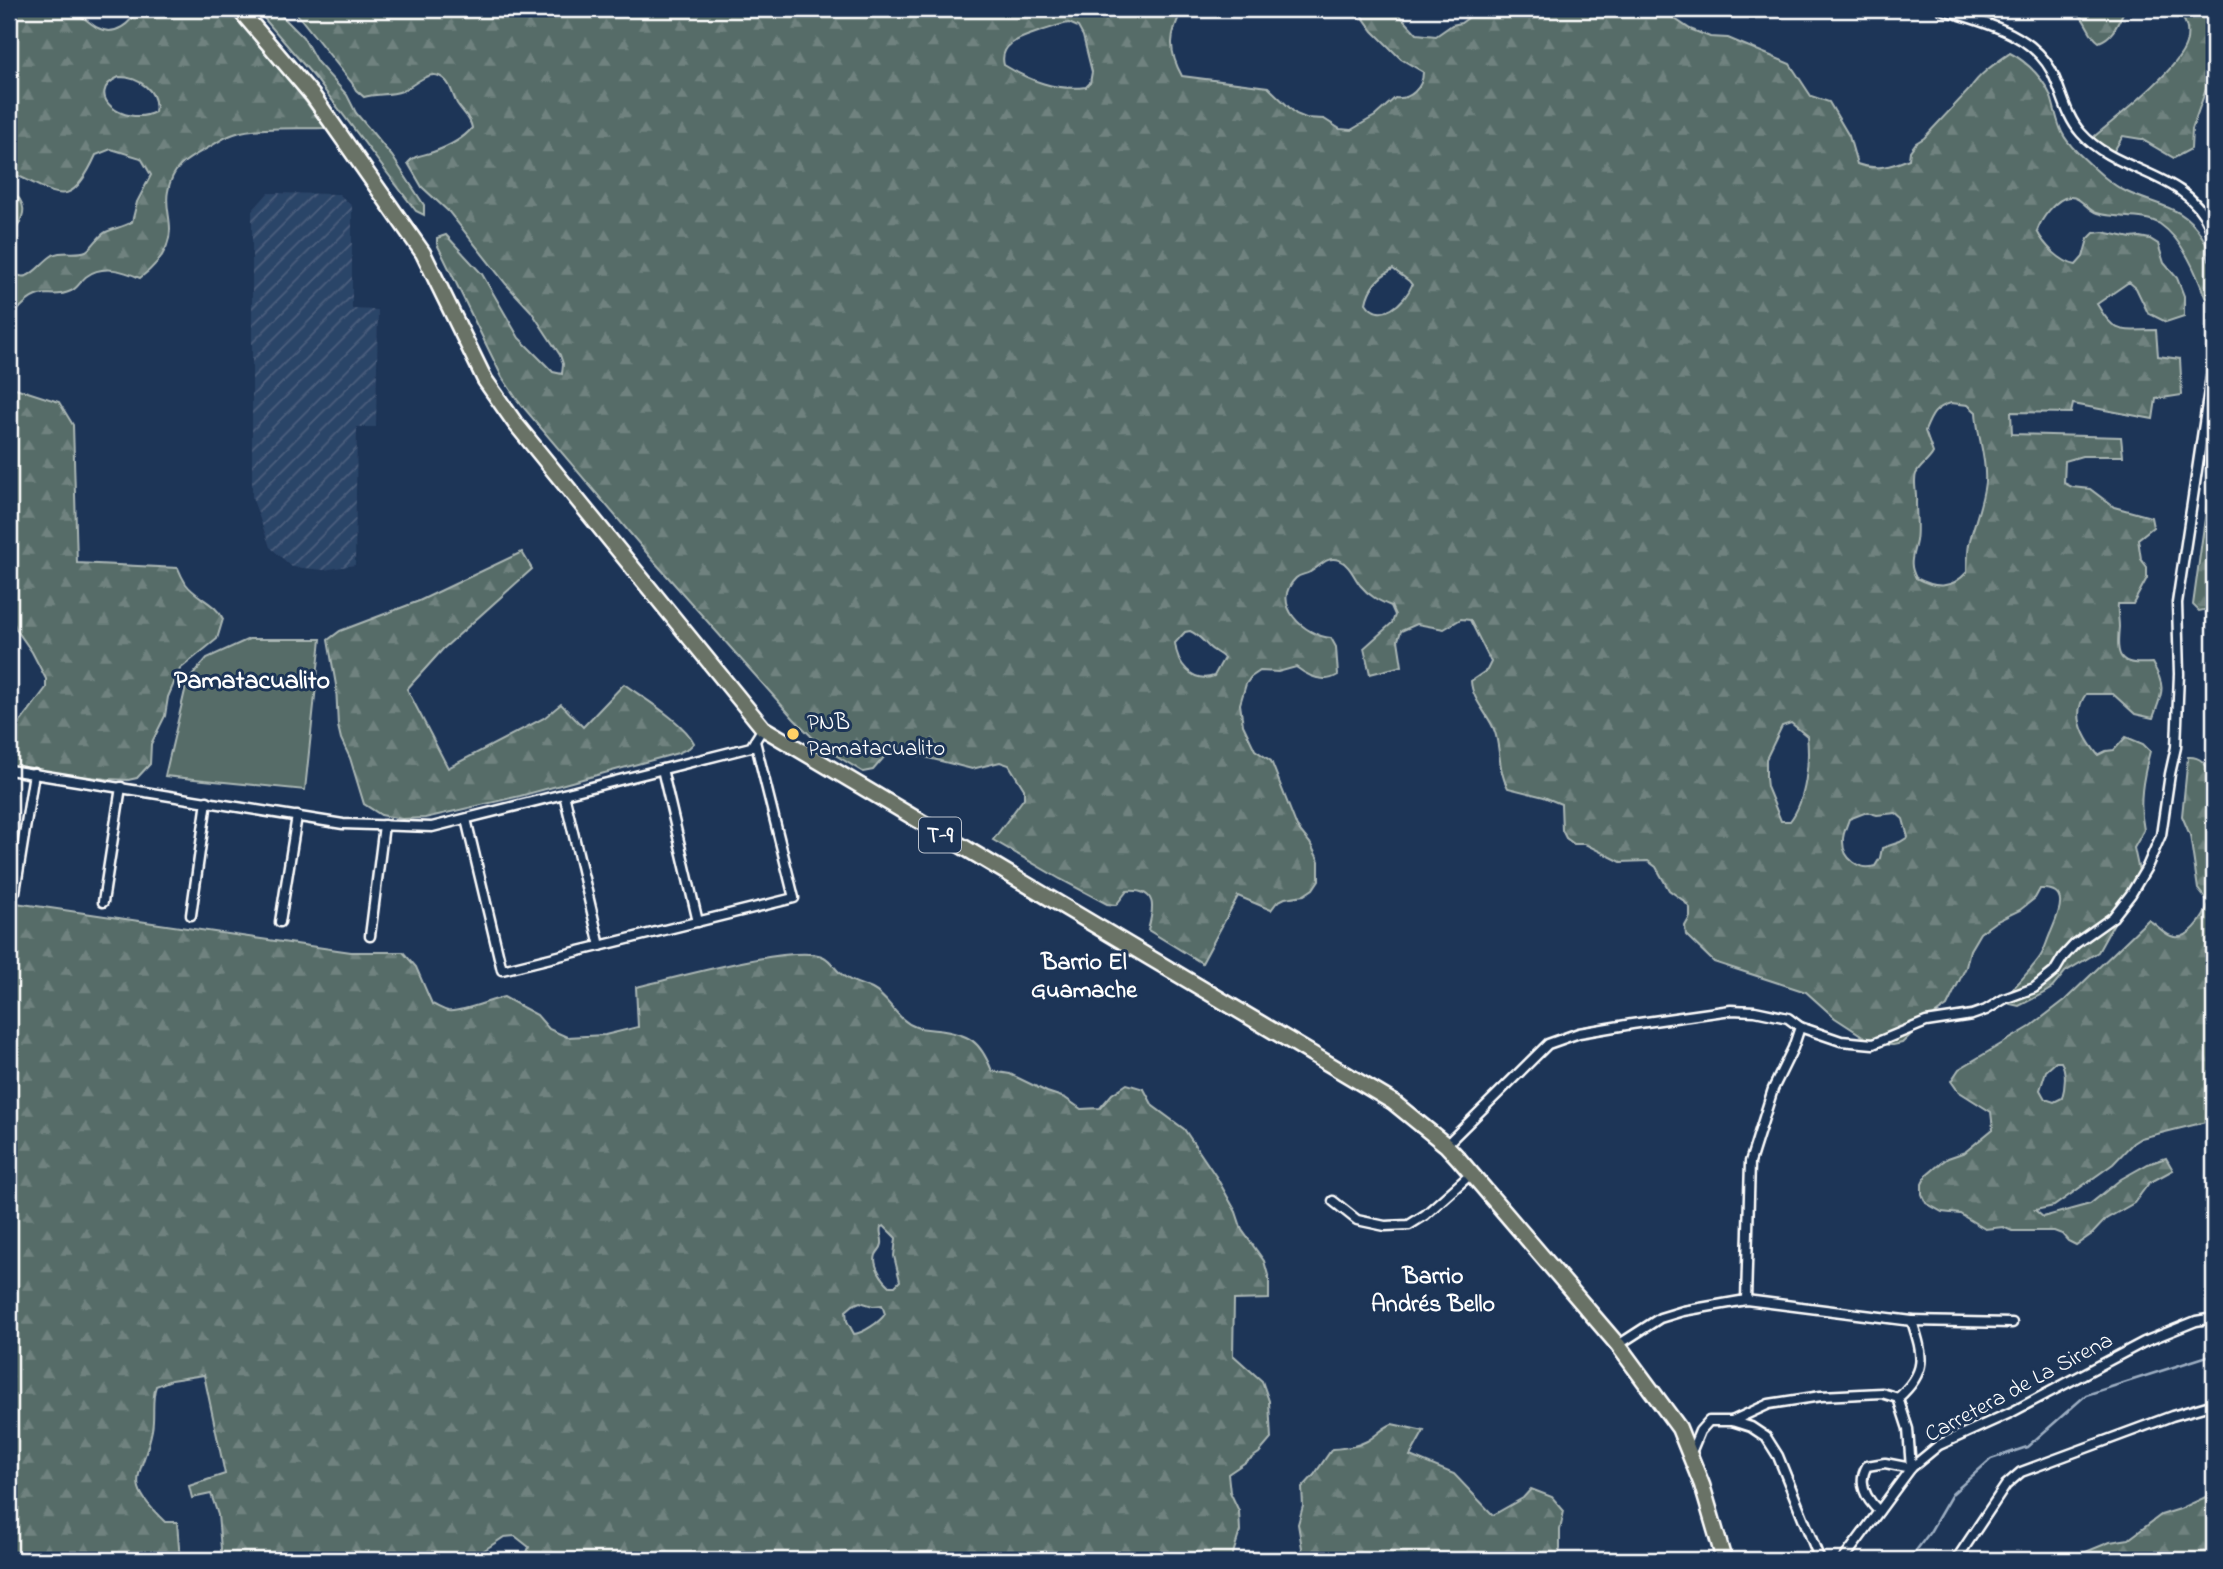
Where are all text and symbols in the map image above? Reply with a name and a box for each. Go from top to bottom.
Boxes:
district label: Pamatacualito [174,663,330,701]
place label: PNB Pamatacualito [807,707,945,766]
marker: PNB Pamatacualito [785,726,801,742]
road number: T-9 [919,818,961,852]
district label: Barrio El Guamache [1031,946,1138,1009]
district label: Barrio Andrés Bello [1371,1260,1495,1323]
street label: Carretera de La Sirena [1919,1325,2119,1452]

